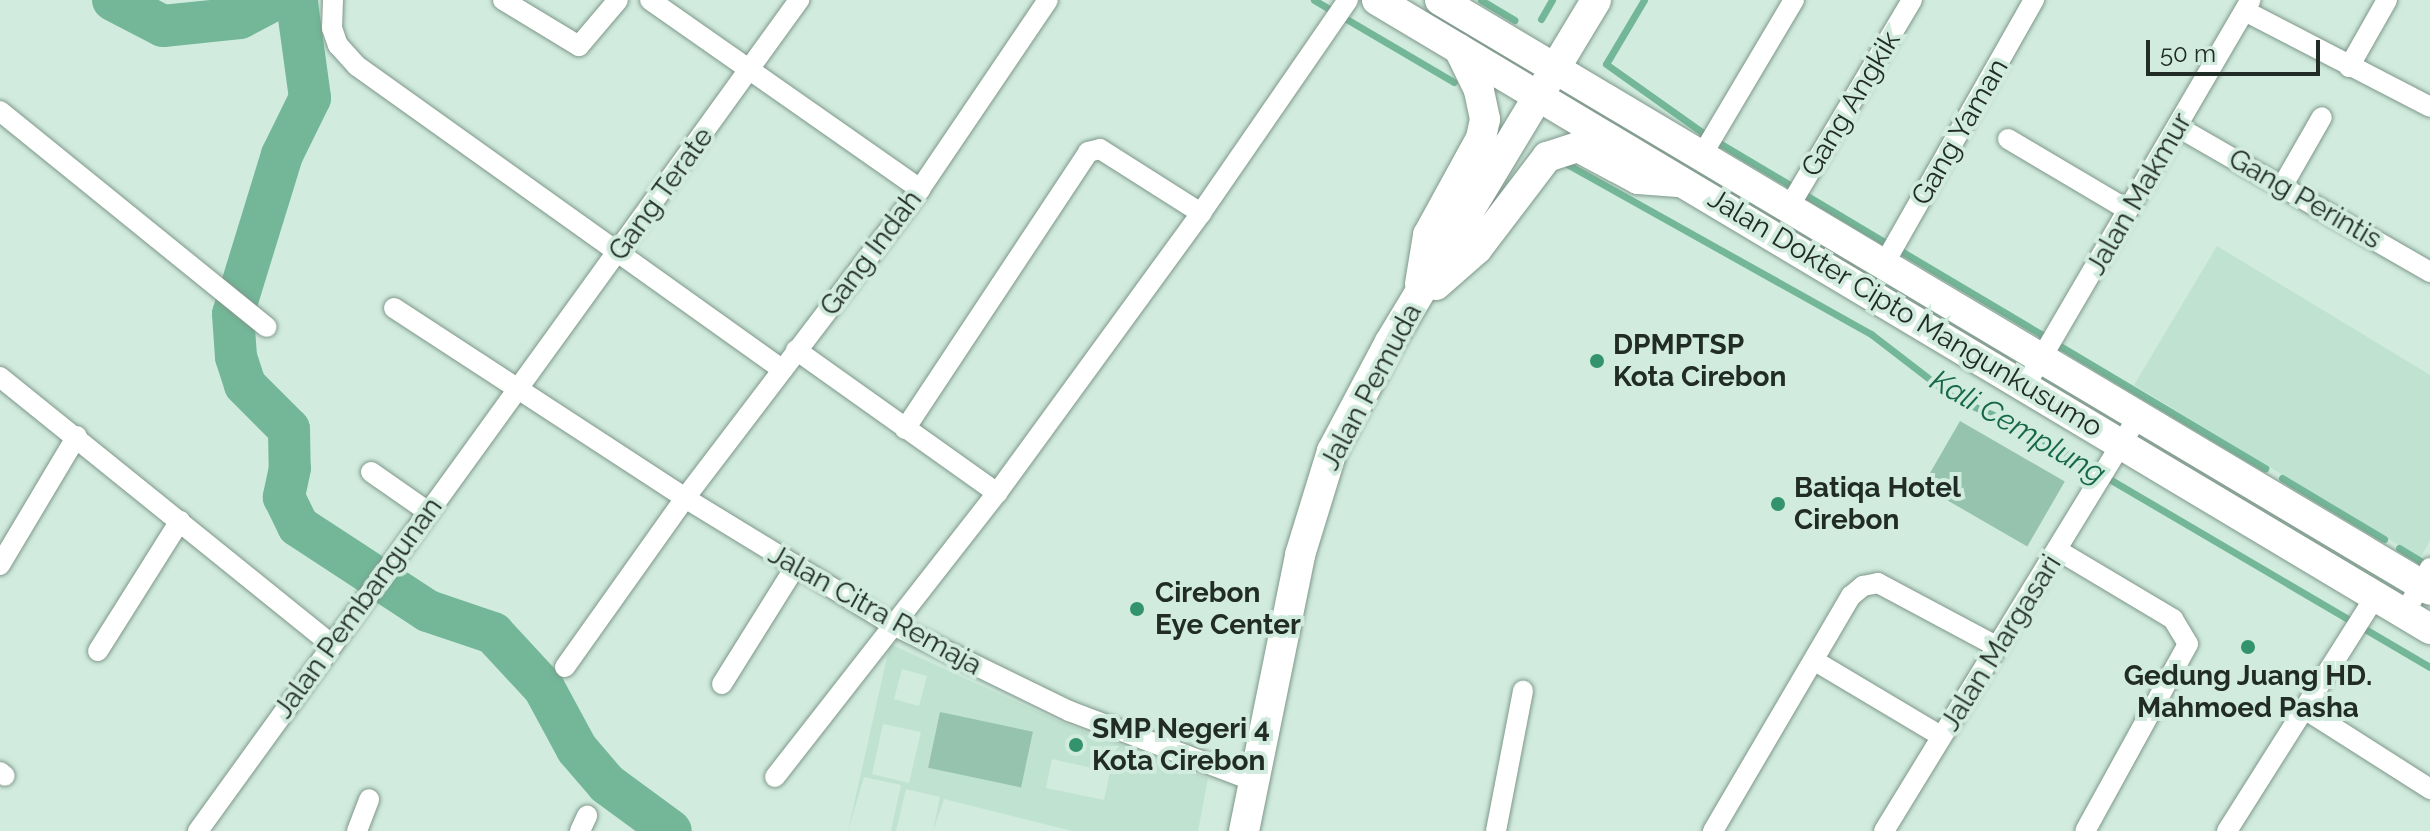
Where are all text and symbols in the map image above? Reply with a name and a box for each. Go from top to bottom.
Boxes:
scale bar [2150,24,2324,74]
street label: Gang Angkik [1794,25,1908,183]
text: 50 m [2160,39,2216,68]
street label: Gang Yaman [1904,52,2016,212]
street label: Jalan Makmur [2079,107,2199,281]
street label: Gang Terate [601,121,721,267]
street label: Gang Perintis [2223,142,2387,256]
street label: Jalan Dokter Cipto Mangunkusumo [1702,182,2108,444]
street label: Gang Indah [813,184,929,322]
street label: Jalan Pemuda [1313,298,1429,476]
place label: DPMPTSP Kota Cirebon [1613,328,1786,394]
marker: DPMPTSP Kota Cirebon [1588,352,1606,370]
water label: Kali Cemplung [1924,362,2112,492]
place label: Batiqa Hotel Cirebon [1794,471,1961,537]
street label: Jalan Pembangunan [267,491,449,725]
marker: Batiqa Hotel Cirebon [1769,495,1787,513]
street label: Jalan Citra Remaja [763,537,987,683]
street label: Jalan Margasari [1933,549,2069,737]
place label: Cirebon Eye Center [1155,576,1301,642]
marker: Cirebon Eye Center [1126,598,1148,620]
marker: Gedung Juang HD. Mahmoed Pasha [2239,638,2257,656]
place label: Gedung Juang HD. Mahmoed Pasha [2123,659,2373,725]
place label: SMP Negeri 4 Kota Cirebon [1092,712,1271,778]
marker: SMP Negeri 4 Kota Cirebon [1067,736,1085,754]

